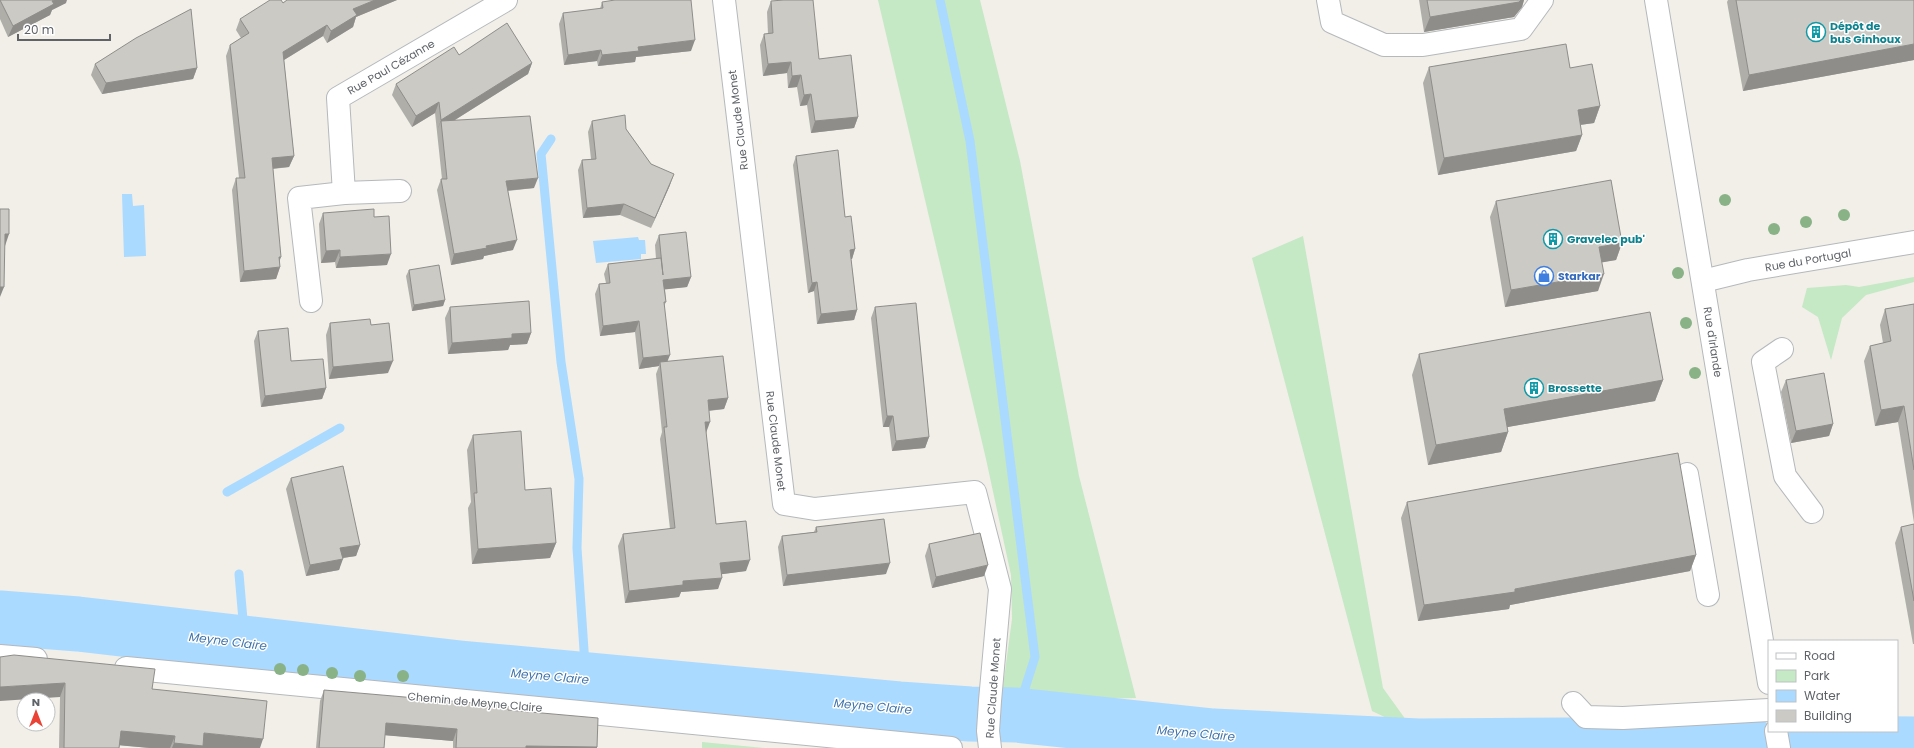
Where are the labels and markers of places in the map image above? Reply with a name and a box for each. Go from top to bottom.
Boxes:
place label: Dépôt de bus Ginhoux [1830,18,1901,47]
building icon: Dépôt de bus Ginhoux [1805,21,1827,43]
building icon: Gravelec pub' [1542,228,1564,250]
place label: Gravelec pub' [1567,231,1645,247]
shop icon: Starkar [1533,265,1555,287]
place label: Starkar [1558,268,1601,284]
building icon: Brossette [1523,377,1545,399]
place label: Brossette [1548,380,1602,396]

